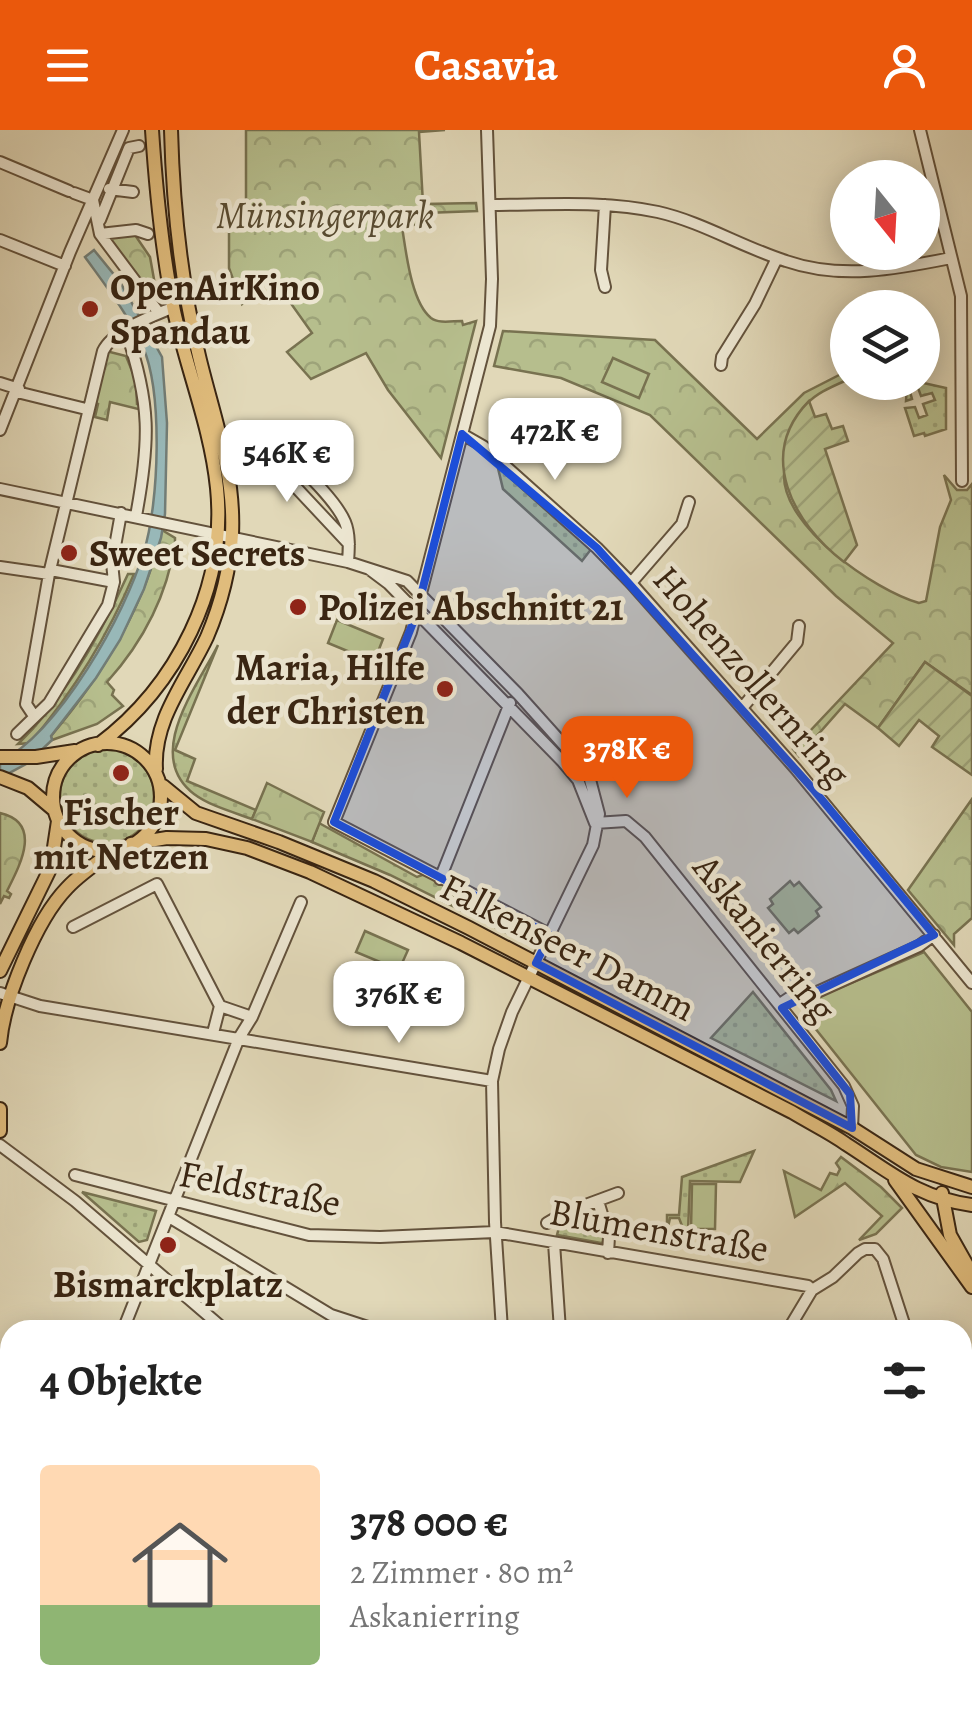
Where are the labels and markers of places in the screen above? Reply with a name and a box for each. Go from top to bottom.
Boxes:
place label: OpenAirKino Spandau [110,261,320,357]
marker: OpenAirKino Spandau [79,298,101,320]
pin: 472K € [474,398,636,483]
pin: 546K € [206,420,368,505]
place label: Sweet Secrets [89,527,305,579]
marker: Sweet Secrets [58,542,80,564]
place label: Polizei Abschnitt 21 [318,581,624,633]
marker: Polizei Abschnitt 21 [287,596,309,618]
place label: Maria, Hilfe der Christen [227,641,425,737]
marker: Maria, Hilfe der Christen [434,678,456,700]
pin: 378K € [546,716,708,801]
marker: Fischer mit Netzen [110,762,132,784]
place label: Fischer mit Netzen [33,786,209,882]
pin: 376K € [318,961,480,1046]
marker: Bismarckplatz [157,1234,179,1256]
place label: Bismarckplatz [53,1258,283,1310]

